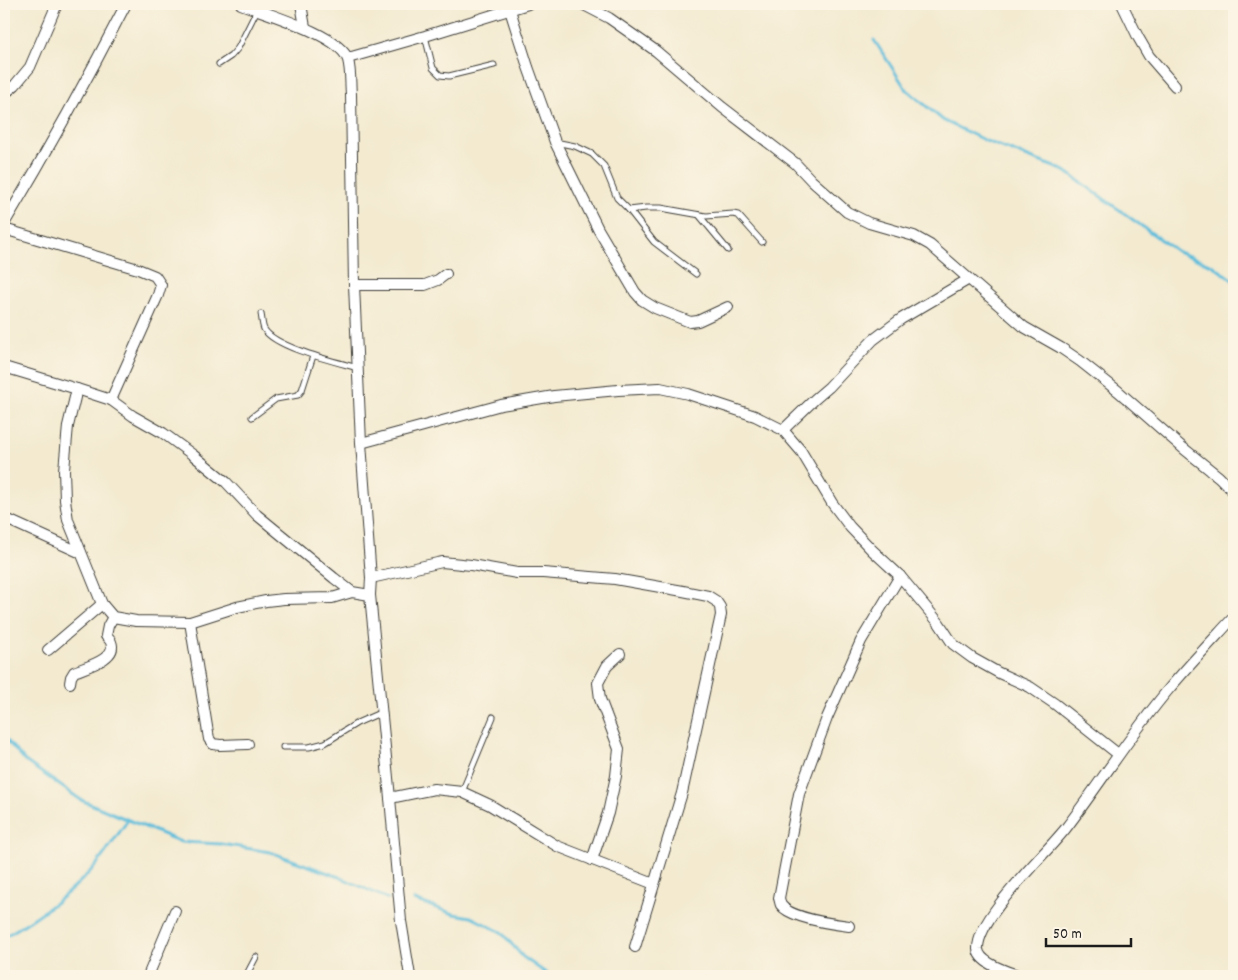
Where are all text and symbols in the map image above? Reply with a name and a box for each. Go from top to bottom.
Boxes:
scale bar [1046,915,1130,947]
text: 50 m [1053,924,1082,946]

